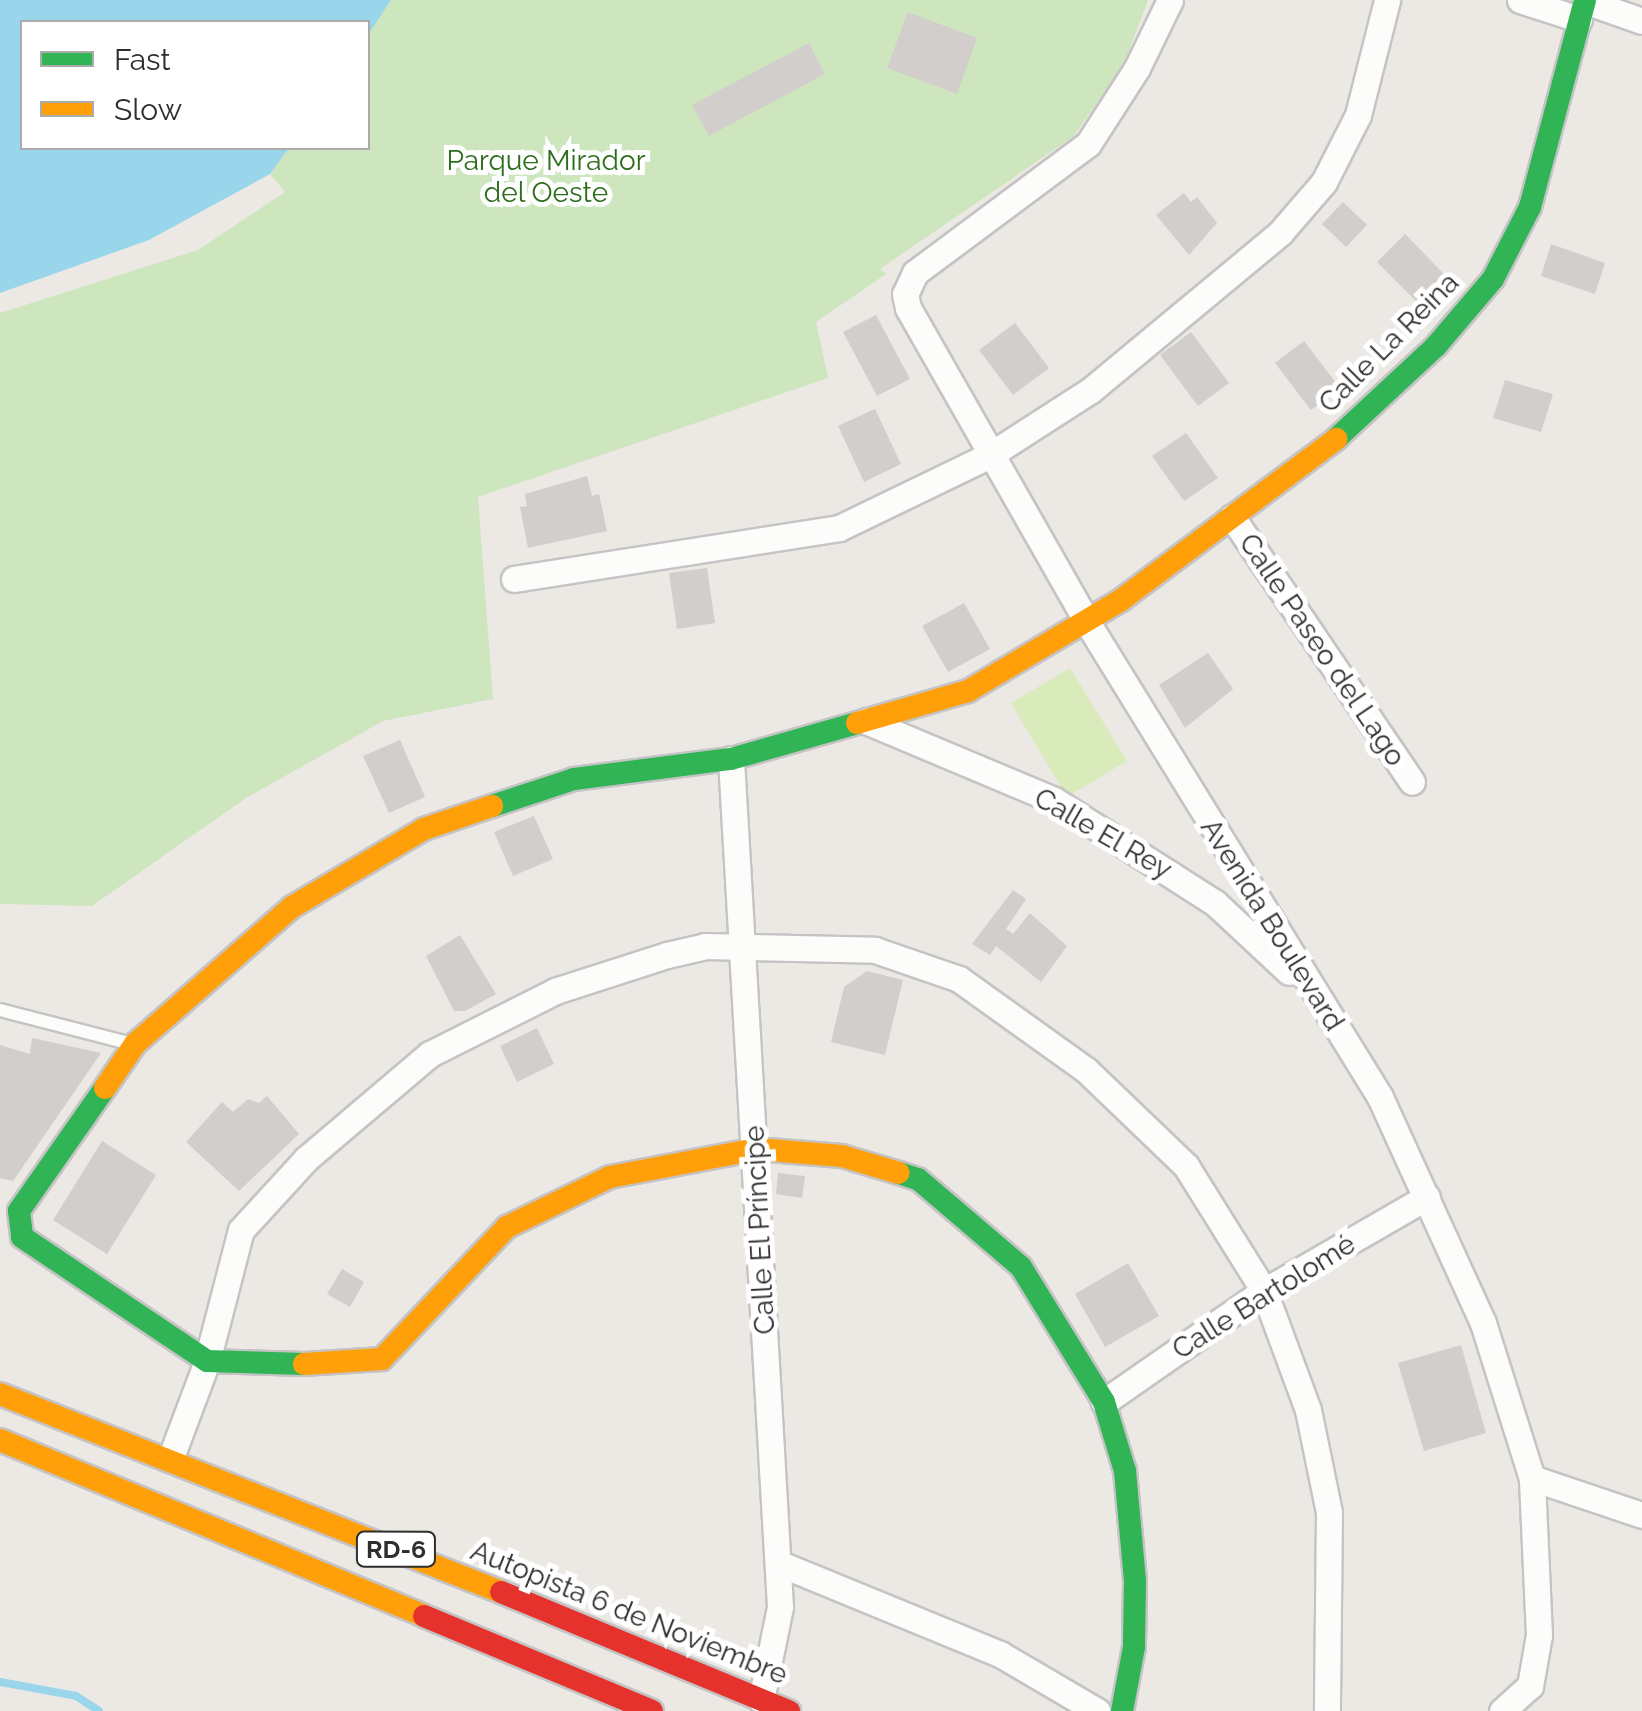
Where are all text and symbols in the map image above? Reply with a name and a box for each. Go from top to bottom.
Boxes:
legend [20,20,370,150]
text: Fast [114,42,171,77]
text: Slow [114,92,182,127]
park label: Parque Mirador del Oeste [446,144,646,210]
street label: Calle La Reina [1312,266,1466,420]
street label: Calle Paseo del Lago [1232,527,1412,773]
street label: Calle El Rey [1028,781,1178,887]
street label: Avenida Boulevard [1193,813,1351,1037]
street label: Calle El Príncipe [738,1124,782,1336]
street label: Calle Bartolomé [1166,1227,1362,1367]
road number: RD-6 [354,1529,438,1569]
street label: Autopista 6 de Noviembre [466,1534,792,1692]

